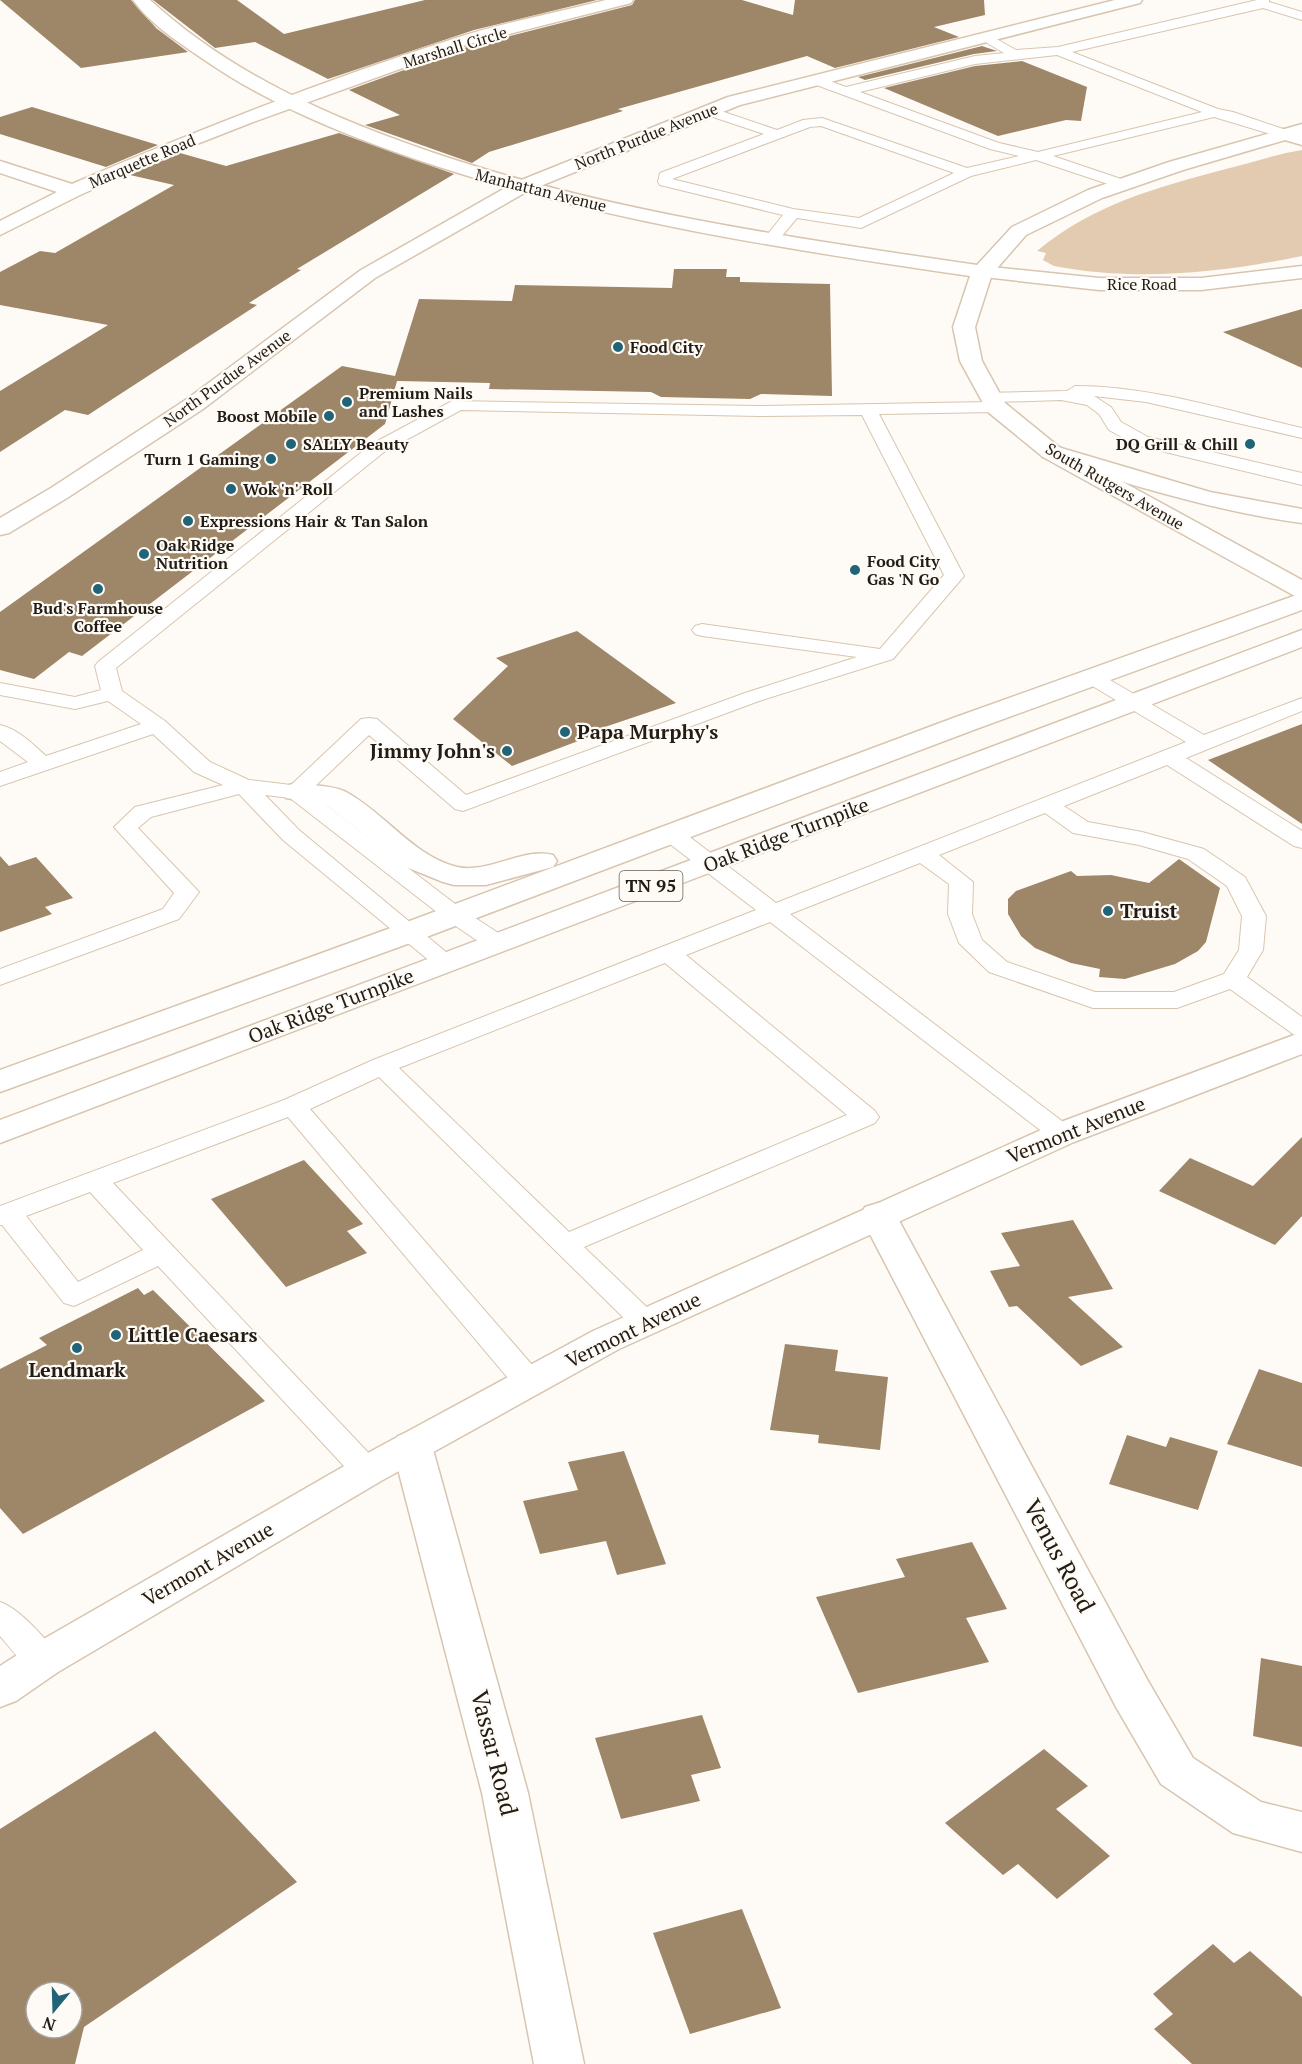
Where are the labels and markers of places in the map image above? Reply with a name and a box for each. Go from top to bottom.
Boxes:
place label: Food City [630,336,703,358]
marker: Food City [611,340,625,354]
place label: Premium Nails and Lashes [359,382,473,422]
marker: Premium Nails and Lashes [340,395,354,409]
place label: Boost Mobile [217,405,317,427]
marker: Boost Mobile [322,409,336,423]
place label: SALLY Beauty [303,433,409,455]
place label: DQ Grill & Chill [1116,433,1238,455]
marker: SALLY Beauty [284,437,298,451]
marker: DQ Grill & Chill [1243,437,1257,451]
place label: Turn 1 Gaming [144,448,260,470]
marker: Turn 1 Gaming [264,452,278,466]
place label: Wok 'n' Roll [243,478,333,500]
marker: Wok 'n' Roll [224,482,238,496]
place label: Expressions Hair & Tan Salon [200,510,429,532]
marker: Expressions Hair & Tan Salon [181,514,195,528]
place label: Oak Ridge Nutrition [156,534,235,574]
marker: Oak Ridge Nutrition [137,547,151,561]
place label: Food City Gas 'N Go [867,550,940,590]
marker: Food City Gas 'N Go [848,563,862,577]
marker: Bud's Farmhouse Coffee [91,582,105,596]
place label: Bud's Farmhouse Coffee [33,597,164,637]
place label: Papa Murphy's [577,718,718,745]
marker: Papa Murphy's [558,725,572,739]
place label: Jimmy John's [370,737,495,764]
marker: Jimmy John's [500,744,514,758]
place label: Truist [1120,897,1177,924]
marker: Truist [1101,904,1115,918]
place label: Little Caesars [128,1321,258,1348]
marker: Little Caesars [109,1328,123,1342]
marker: Lendmark [70,1341,84,1355]
place label: Lendmark [28,1356,126,1383]

